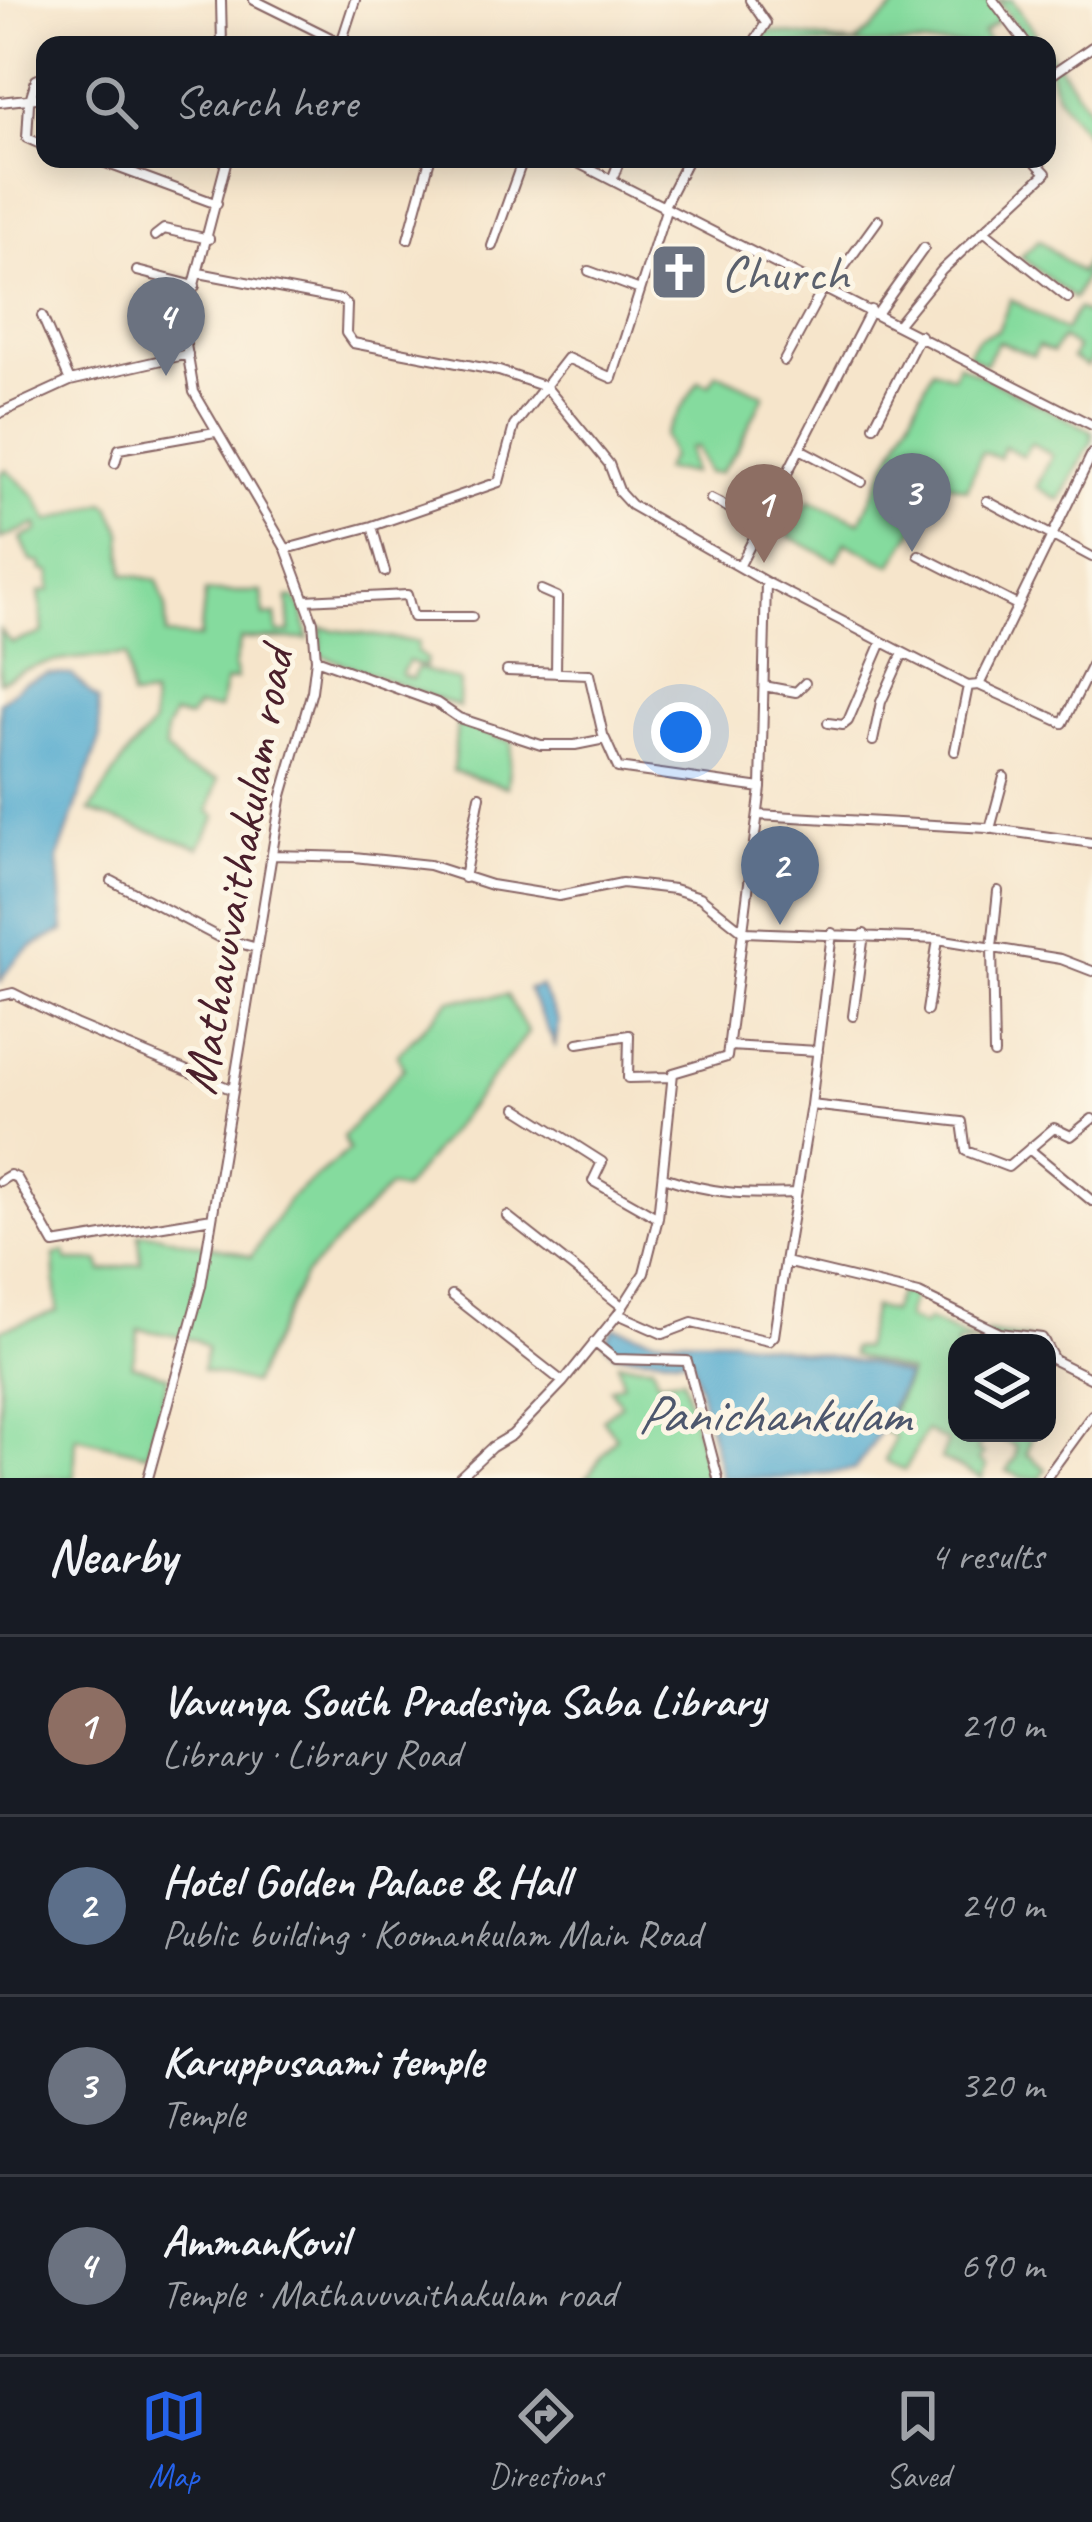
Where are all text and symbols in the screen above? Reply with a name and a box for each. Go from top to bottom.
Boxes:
search box [36,36,1056,168]
icon: search [78,69,144,135]
text: Search here [174,74,357,131]
church icon: Church [648,241,710,303]
place label: Church [721,241,851,305]
pin: 4 [127,277,205,376]
pin: 3 [873,453,951,552]
pin: 1 [725,464,803,563]
street label: Mathavuvaithakulam road [166,636,309,1099]
your location [651,702,711,762]
pin: 2 [741,826,819,925]
map controls [948,1334,1056,1442]
button: layers [948,1334,1056,1442]
water label: Panichankulam [637,1380,914,1448]
text: Nearby [48,1524,176,1588]
text: 4 results [930,1532,1044,1581]
text: Vavunya South Pradesiya Saba Library [162,1673,765,1730]
text: 1 [78,1701,96,1750]
text: 210 m [960,1701,1044,1750]
text: Library · Library Road [162,1730,461,1779]
text: Hotel Golden Palace & Hall [162,1853,569,1910]
text: 2 [78,1881,96,1930]
text: 240 m [960,1881,1044,1930]
text: Public building · Koomankulam Main Road [162,1910,701,1959]
text: Karuppusaami temple [162,2033,484,2090]
text: 3 [78,2061,96,2110]
text: 320 m [960,2061,1044,2110]
text: Temple [162,2090,245,2139]
text: AmmanKovil [162,2213,348,2270]
text: 4 [78,2241,96,2290]
text: 690 m [960,2241,1044,2290]
text: Temple · Mathavuvaithakulam road [162,2270,616,2319]
tab: Map [141,2383,207,2497]
tab: Directions [489,2383,603,2497]
tab: Saved [885,2383,951,2497]

